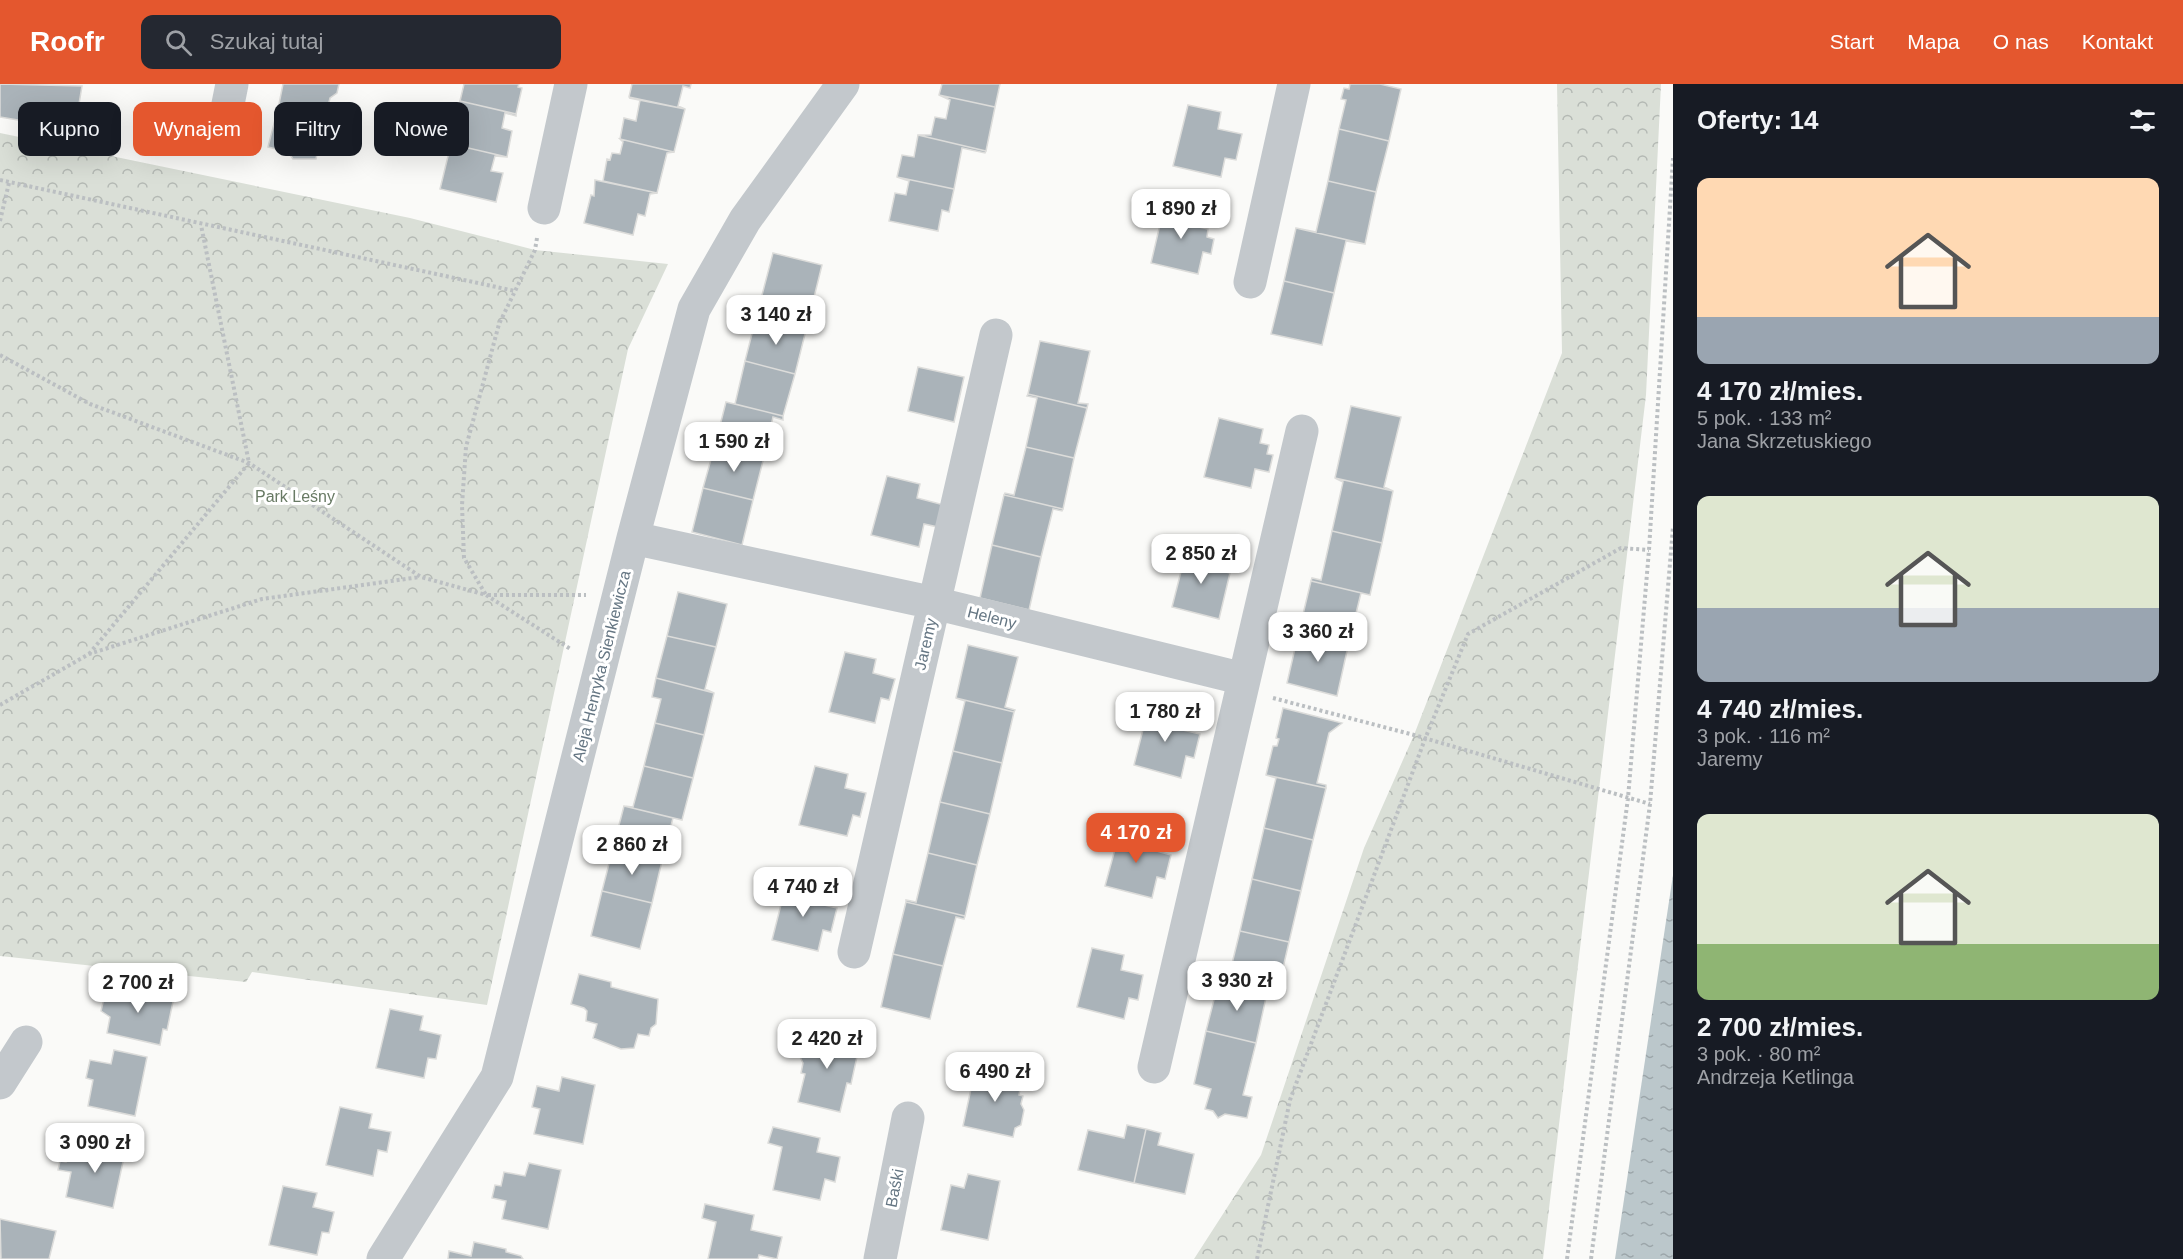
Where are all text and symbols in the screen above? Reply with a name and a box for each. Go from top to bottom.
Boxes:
search box [141,15,561,69]
text: Roofr [30,26,105,57]
icon: search [162,26,195,59]
text: Szukaj tutaj [210,29,323,54]
text: Start [1830,30,1874,53]
text: Mapa [1907,30,1960,53]
text: O nas [1993,30,2049,53]
text: Kontakt [2082,30,2153,53]
chip: Kupno [18,102,121,156]
chip: Wynajem [133,102,262,156]
chip: Filtry [274,102,362,156]
chip: Nowe [374,102,469,156]
icon: filters [2126,104,2159,137]
text: Oferty: 14 [1697,105,1818,135]
pin: 1 890 zł [1119,189,1243,240]
text: 1 890 zł [1145,197,1217,219]
icon: home [1874,217,1982,325]
pin: 3 140 zł [714,295,838,346]
text: 3 140 zł [740,303,812,325]
text: 4 170 zł/mies. [1697,376,1863,406]
text: 5 pok. · 133 m² [1697,407,1832,429]
pin: 1 590 zł [672,422,796,473]
text: 1 590 zł [698,430,770,452]
text: Jana Skrzetuskiego [1697,430,1872,452]
park label: Park Leśny [255,488,335,505]
pin: 2 850 zł [1139,534,1263,585]
icon: home [1874,535,1982,643]
text: 2 850 zł [1165,542,1237,564]
street label: Aleja Henryka Sienkiewicza [569,569,634,764]
street label: Heleny [966,603,1018,632]
pin: 3 360 zł [1256,612,1380,663]
street label: Jaremy [911,617,940,672]
text: 3 360 zł [1282,620,1354,642]
pin: 1 780 zł [1103,692,1227,743]
text: 4 740 zł/mies. [1697,694,1863,724]
text: 1 780 zł [1129,700,1201,722]
text: 3 pok. · 116 m² [1697,725,1830,747]
text: Jaremy [1697,748,1763,770]
pin: 4 170 zł [1074,813,1198,864]
text: 4 170 zł [1100,821,1172,843]
pin: 2 860 zł [570,825,694,876]
text: 2 860 zł [596,833,668,855]
icon: home [1874,853,1982,961]
pin: 4 740 zł [741,867,865,918]
text: 4 740 zł [767,875,839,897]
pin: 3 930 zł [1175,961,1299,1012]
pin: 2 700 zł [76,963,200,1014]
text: 3 930 zł [1201,969,1273,991]
text: 2 700 zł [102,971,174,993]
text: 2 700 zł/mies. [1697,1012,1863,1042]
pin: 2 420 zł [765,1019,889,1070]
text: 2 420 zł [791,1027,863,1049]
text: 3 pok. · 80 m² [1697,1043,1820,1065]
pin: 6 490 zł [933,1052,1057,1103]
text: 6 490 zł [959,1060,1031,1082]
text: Andrzeja Ketlinga [1697,1066,1854,1088]
pin: 3 090 zł [33,1123,157,1174]
text: 3 090 zł [59,1131,131,1153]
street label: Baśki [882,1167,907,1209]

